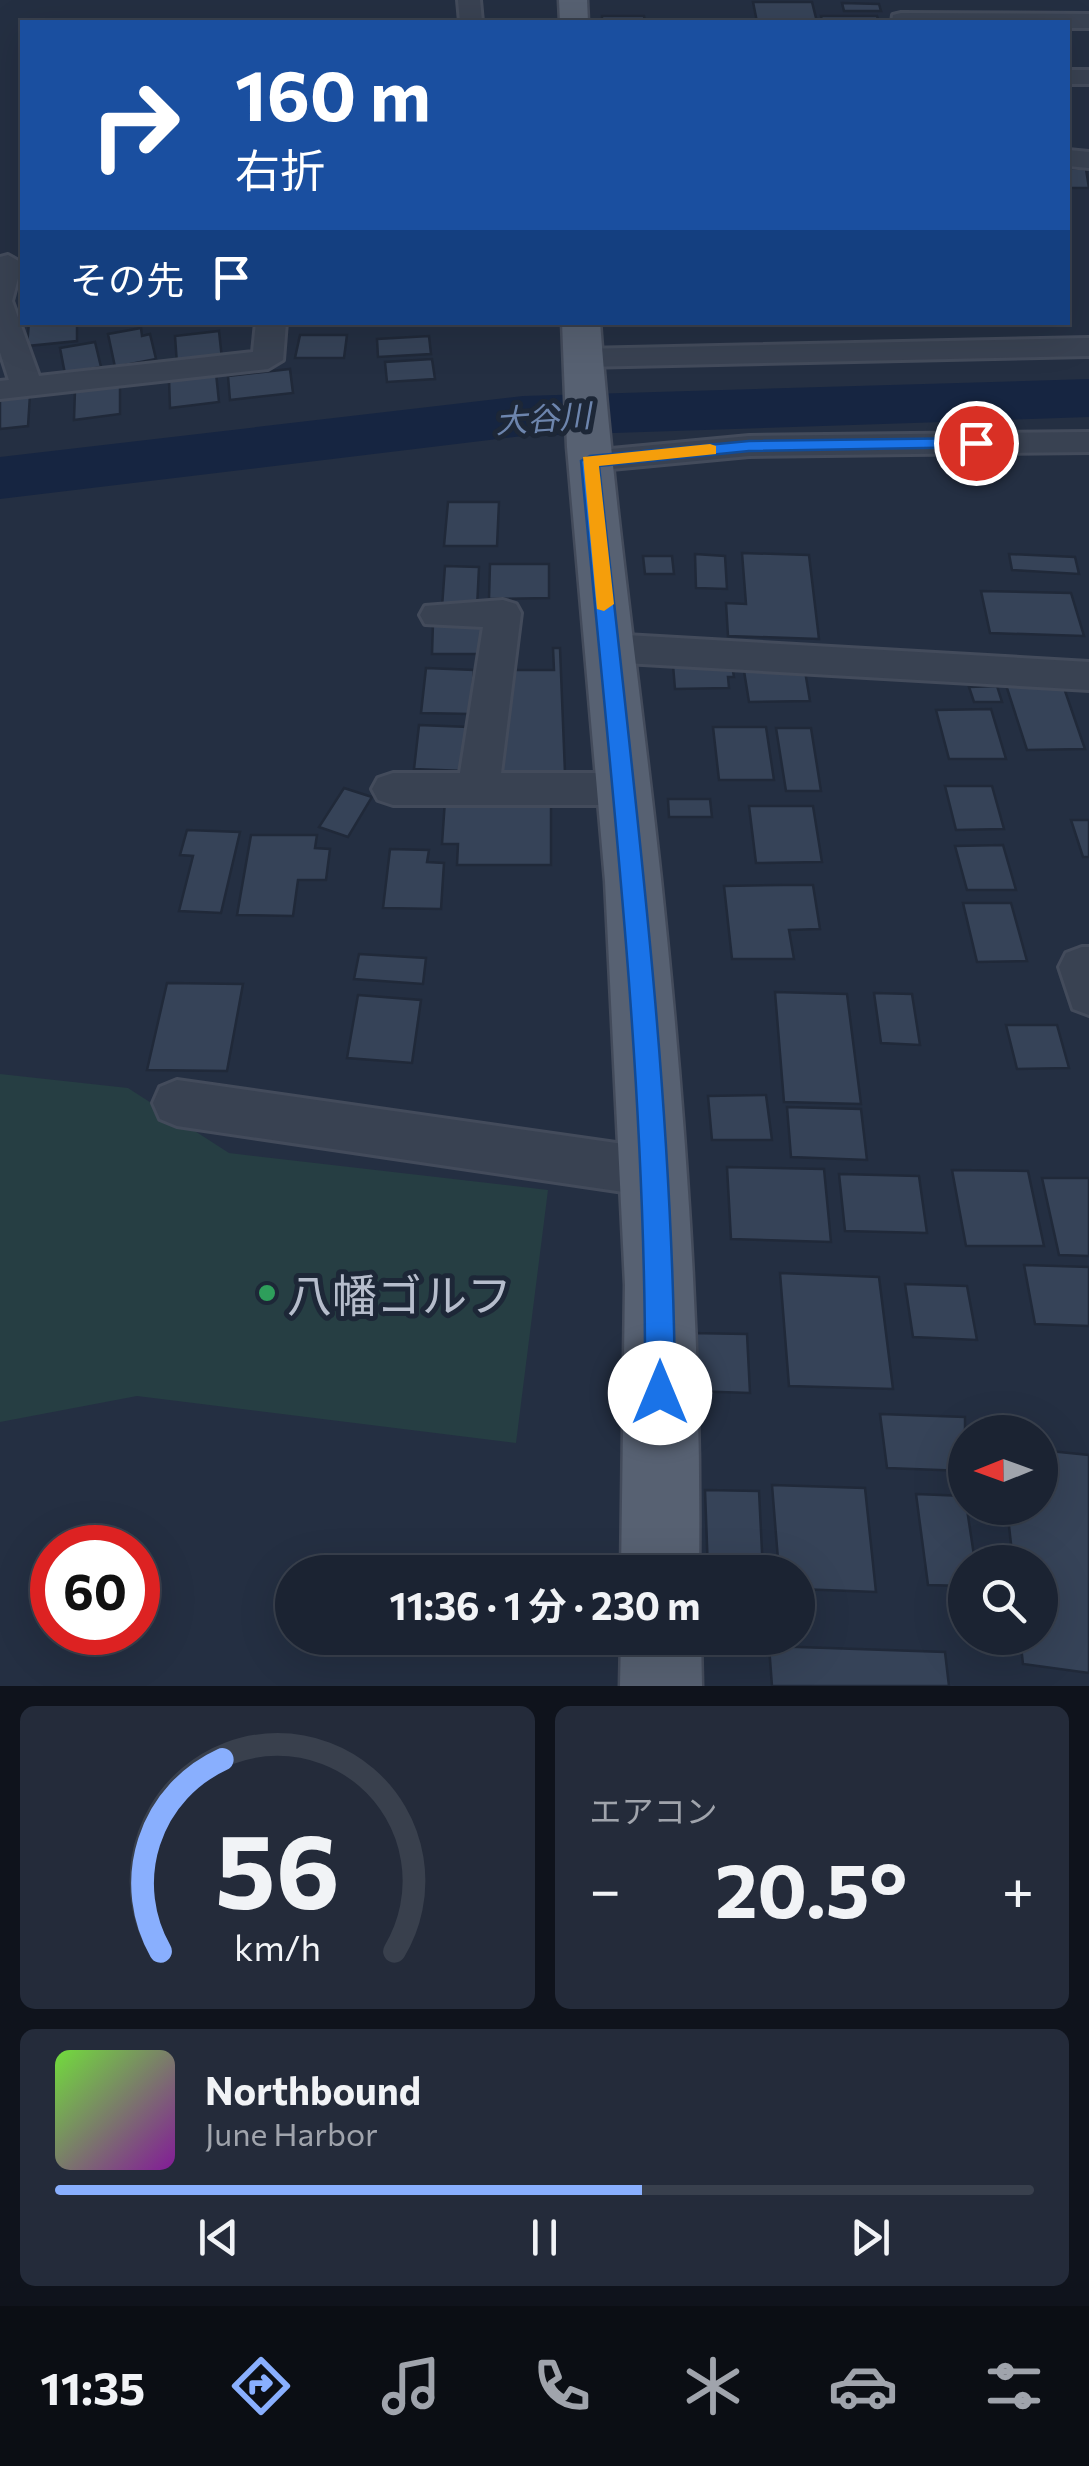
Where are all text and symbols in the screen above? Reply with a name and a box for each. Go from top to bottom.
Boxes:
text: 160 m [235,50,431,135]
icon: right [70,60,200,190]
text: 右折 [235,141,325,196]
icon: arrive [204,250,259,305]
text: その先 [70,255,184,302]
water label: 大谷川 [494,393,595,440]
pin [934,401,1019,486]
icon: arrive [949,416,1004,471]
place label: 八幡ゴルフ [287,1266,512,1321]
marker: 八幡ゴルフ [256,1282,278,1304]
position arrow [608,1341,712,1445]
north arrow [948,1415,1058,1525]
map controls [948,1415,1058,1655]
speed limit sign: 60 [30,1525,160,1655]
button: search [948,1545,1058,1655]
text: 11:36 · 1 分 · 230 m [389,1581,701,1628]
text: エアコン [590,1790,718,1830]
text: 56 [215,1803,340,1930]
text: 20.5° [715,1842,907,1933]
text: − [590,1854,621,1921]
text: + [1002,1854,1034,1921]
text: km/h [234,1925,321,1968]
text: Northbound [205,2066,421,2113]
text: June Harbor [205,2113,378,2153]
icon: previous [191,2210,246,2265]
icon: pause [517,2210,572,2265]
icon: next [843,2210,898,2265]
icon: directions [226,2351,296,2421]
icon: music [376,2351,446,2421]
icon: phone [527,2351,597,2421]
icon: climate [678,2351,748,2421]
icon: car [828,2351,898,2421]
icon: filters [979,2351,1049,2421]
text: 11:35 [40,2359,145,2414]

